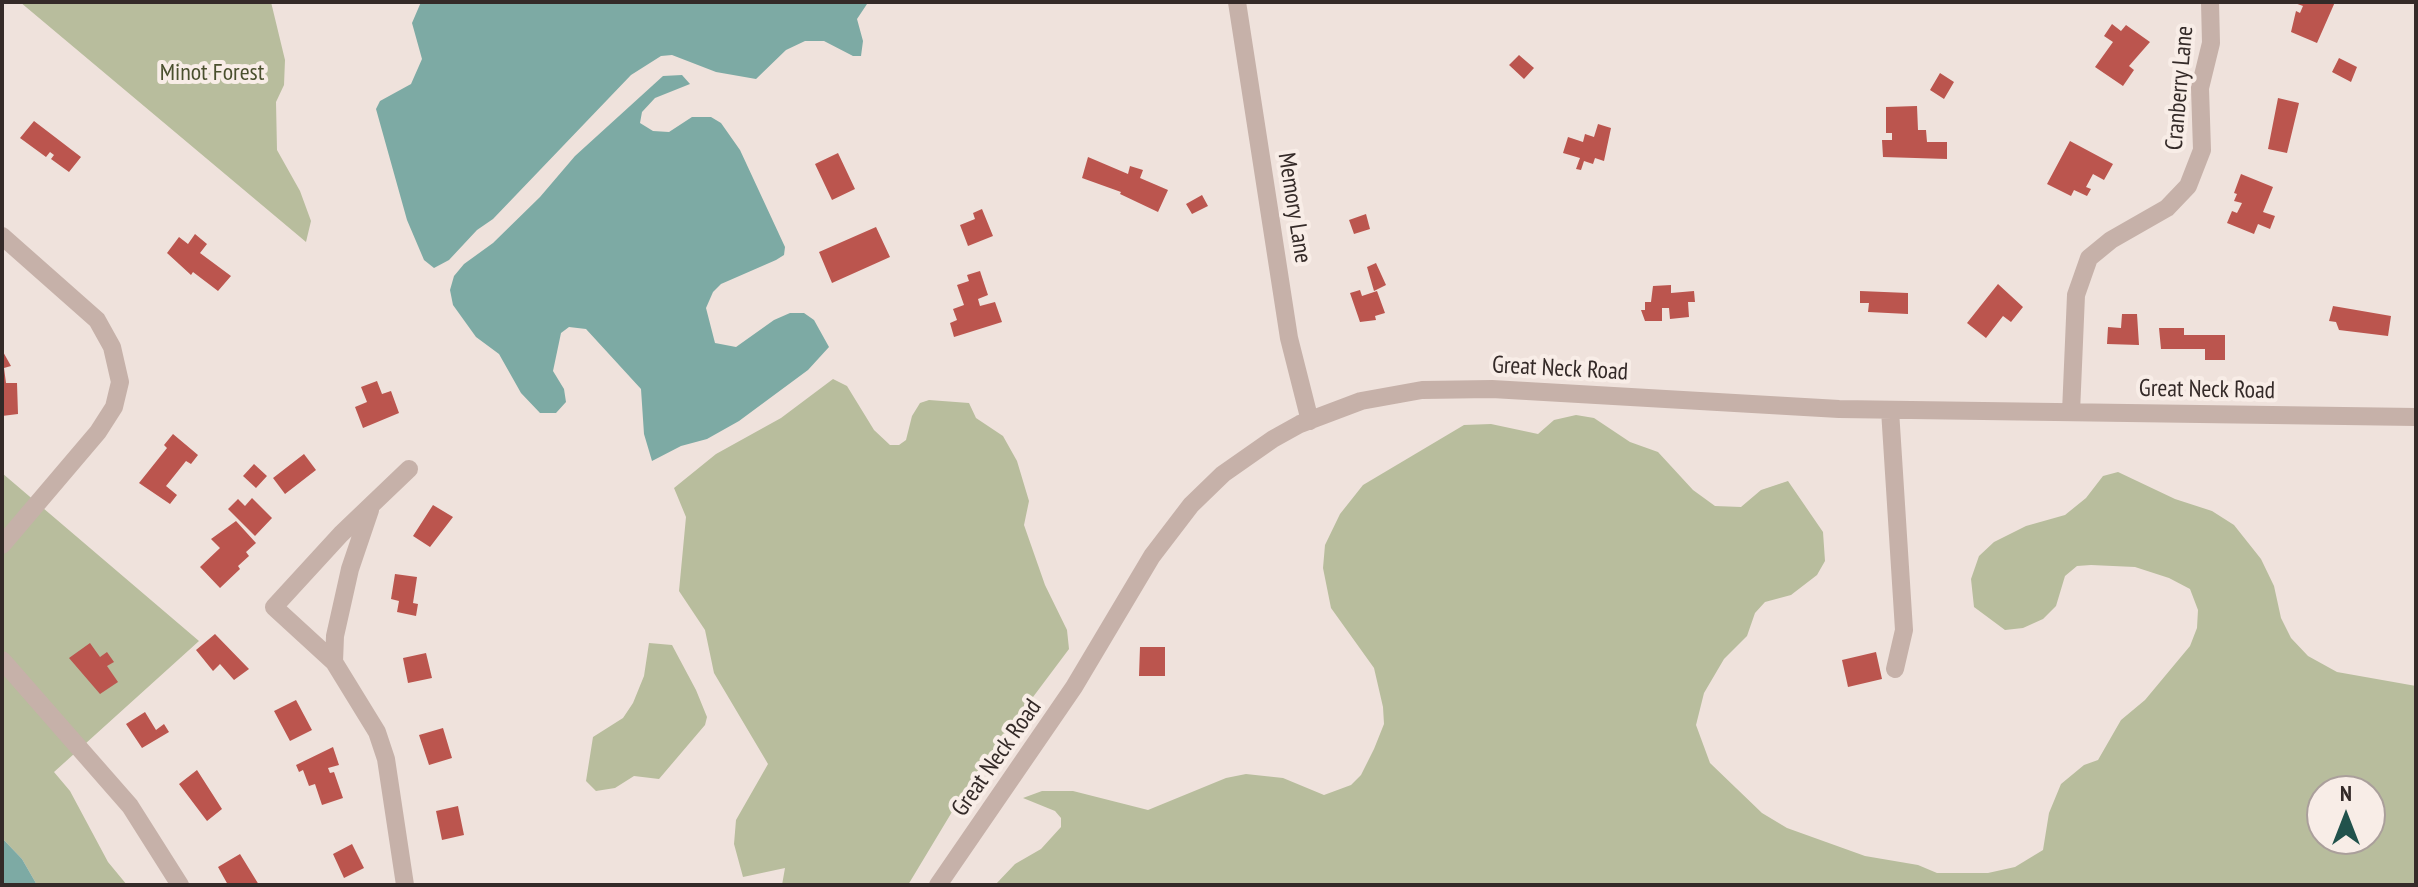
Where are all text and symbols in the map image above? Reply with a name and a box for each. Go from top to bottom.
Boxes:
street label: Cranberry Lane [2160,25,2200,151]
park label: Minot Forest [160,59,264,87]
street label: Memory Lane [1271,151,1317,265]
street label: Great Neck Road [1491,351,1629,387]
street label: Great Neck Road [2139,374,2275,406]
street label: Great Neck Road [946,694,1048,822]
north arrow [2306,775,2386,855]
text: N [2340,779,2352,807]

